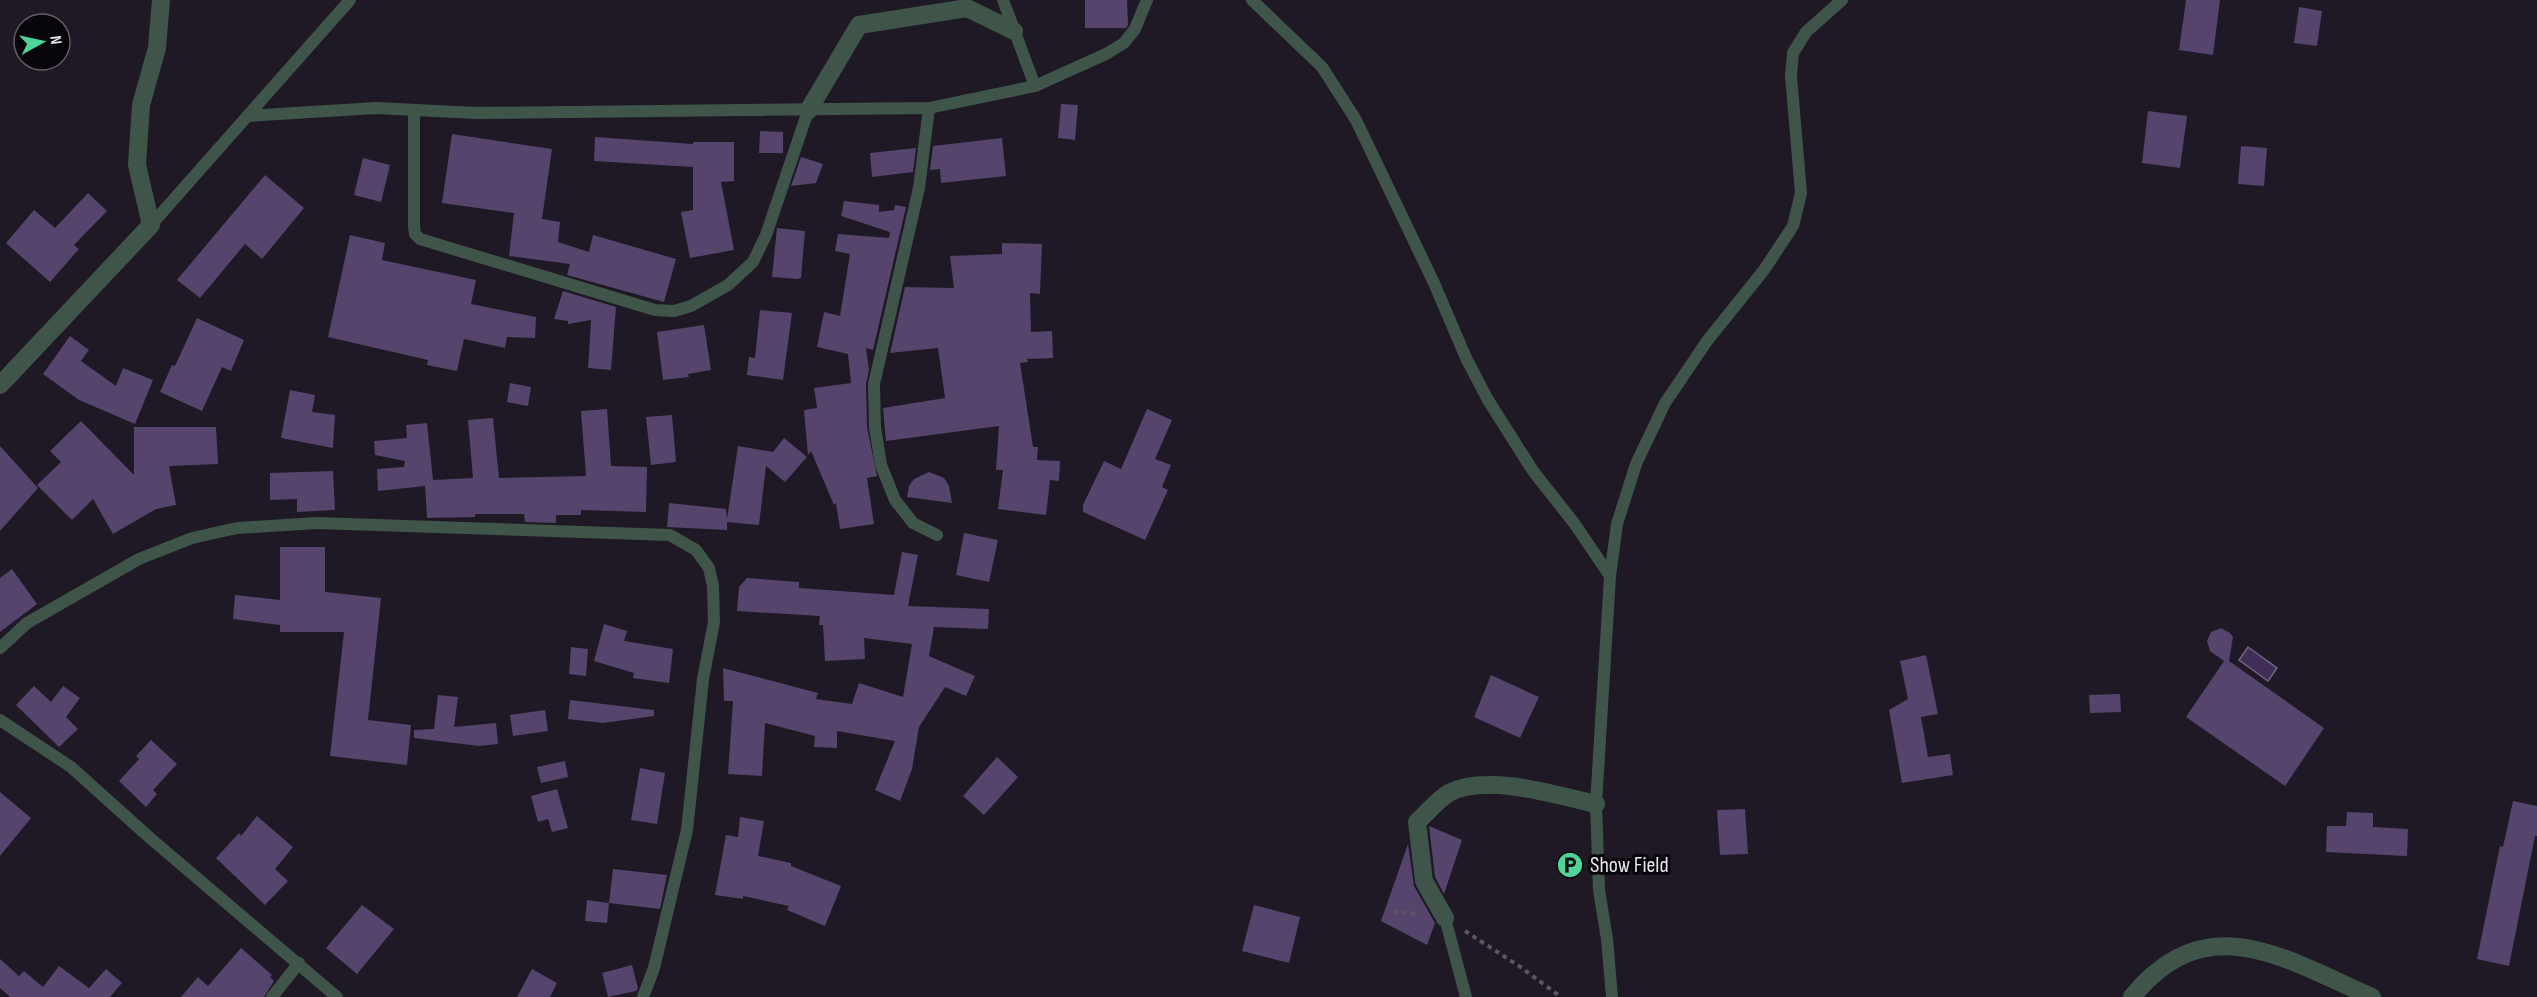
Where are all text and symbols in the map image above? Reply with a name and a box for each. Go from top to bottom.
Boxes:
north arrow [12,12,72,72]
text: N [45,35,65,46]
parking icon: Show Field [1555,850,1585,880]
place label: Show Field [1590,852,1669,879]

